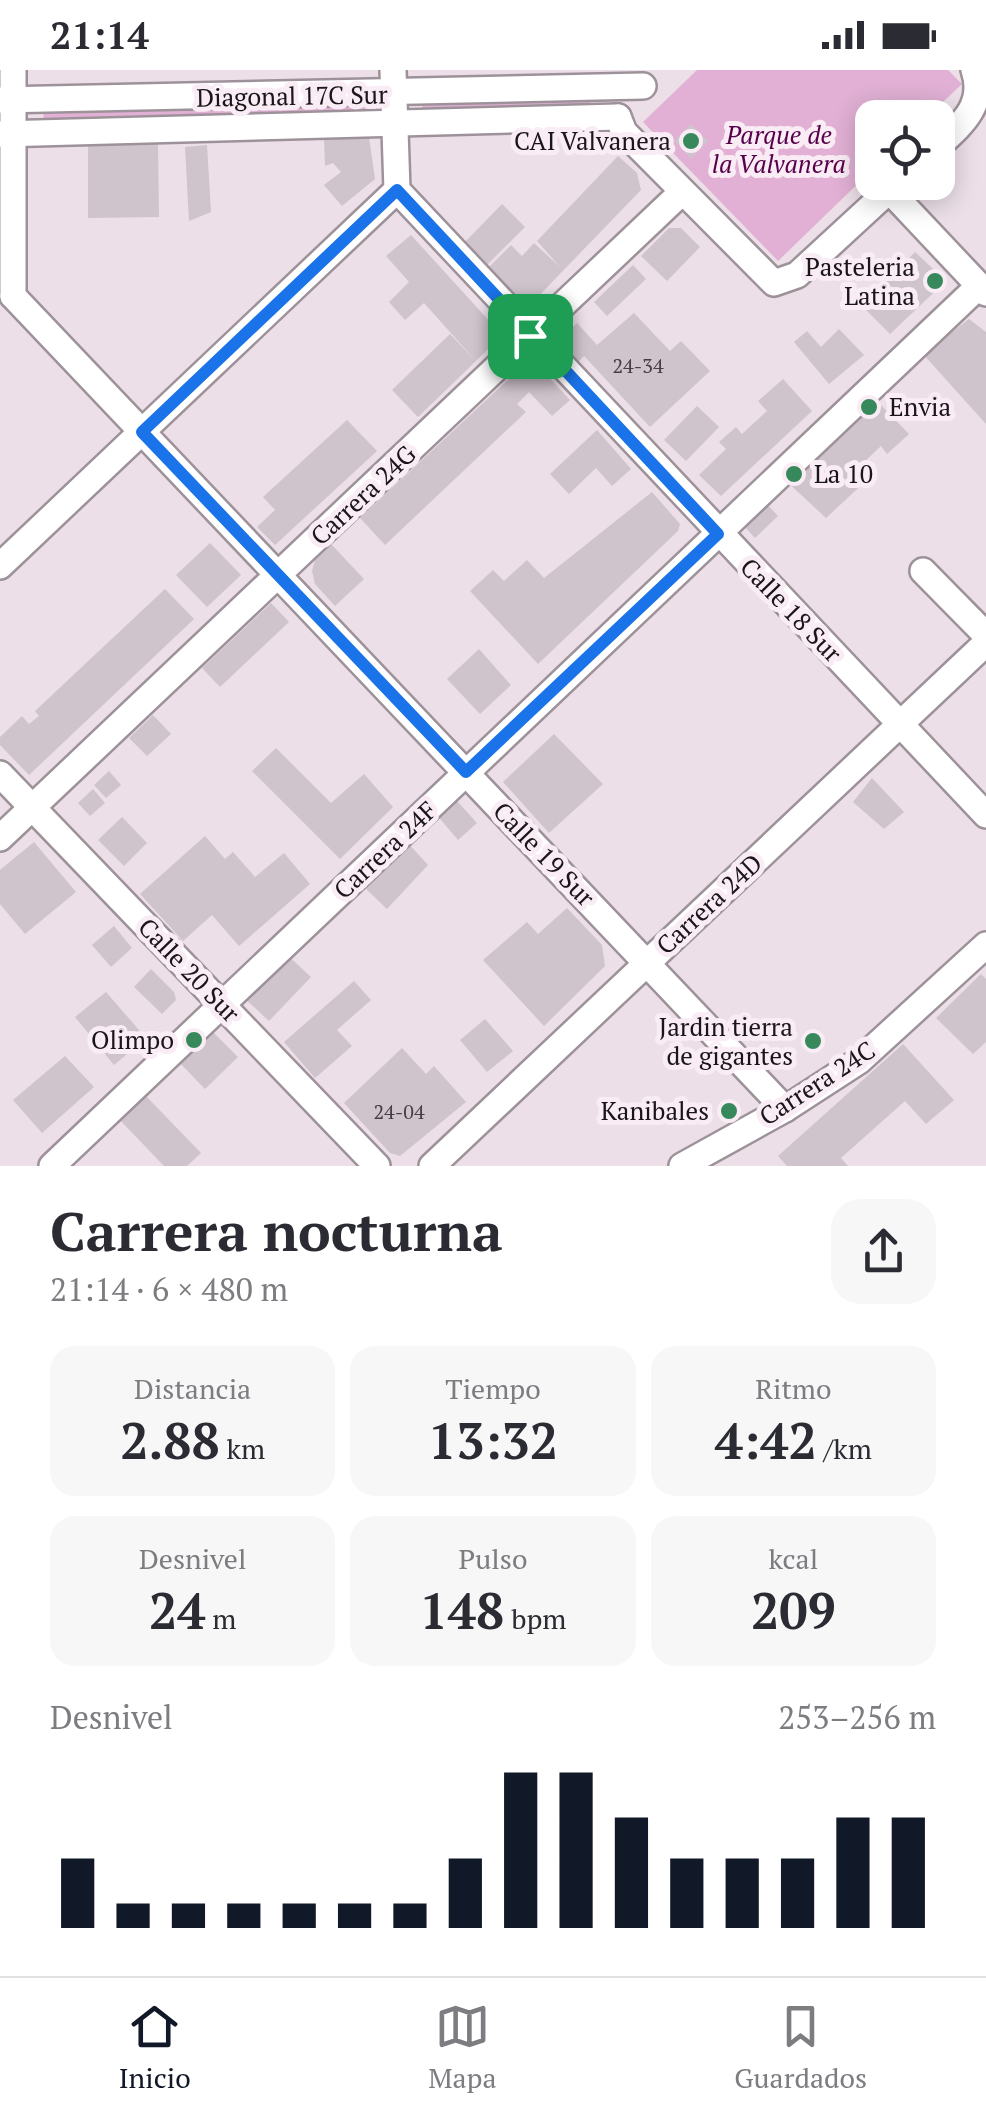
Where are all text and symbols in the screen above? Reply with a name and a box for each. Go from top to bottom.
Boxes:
text: 21:14 [50,10,149,60]
street label: Diagonal 17C Sur [196,77,388,114]
map controls [855,100,955,200]
button: locate [855,100,955,200]
park label: Parque de la Valvanera [712,118,846,180]
place label: CAI Valvanera [514,124,671,157]
marker: CAI Valvanera [680,130,702,152]
place label: Pasteleria Latina [805,250,915,312]
marker: Pasteleria Latina [924,270,946,292]
pin [488,294,573,379]
icon: arrive [503,309,558,364]
house number: 24-34 [612,352,664,379]
place label: Envia [889,390,952,423]
marker: Envia [858,396,880,418]
street label: Carrera 24G [303,437,422,552]
place label: La 10 [814,457,873,490]
marker: La 10 [783,463,805,485]
street label: Calle 18 Sur [733,551,850,669]
street label: Carrera 24F [326,794,443,906]
street label: Calle 19 Sur [486,795,603,913]
street label: Carrera 24D [649,846,769,961]
street label: Calle 20 Sur [131,911,248,1029]
place label: Jardin tierra de gigantes [659,1010,793,1072]
place label: Olimpo [91,1023,174,1056]
marker: Olimpo [183,1029,205,1051]
marker: Jardin tierra de gigantes [802,1030,824,1052]
street label: Carrera 24C [753,1033,881,1132]
place label: Kanibales [601,1094,709,1127]
house number: 24-04 [373,1098,425,1125]
marker: Kanibales [718,1100,740,1122]
text: Carrera nocturna [50,1194,503,1267]
button: share [831,1199,936,1304]
text: 21:14 · 6 × 480 m [50,1268,288,1310]
text: Distancia [134,1370,251,1407]
text: Tiempo [445,1370,541,1407]
text: Ritmo [755,1370,831,1407]
text: 2.88 [120,1407,220,1473]
text: 13:32 [428,1407,558,1473]
text: 4:42 [715,1407,817,1473]
text: km [220,1430,265,1467]
text: /km [817,1430,872,1467]
text: Desnivel [139,1540,246,1577]
text: Pulso [459,1540,527,1577]
text: kcal [768,1540,818,1577]
text: 24 [149,1577,205,1643]
text: 148 [420,1577,504,1643]
text: 209 [751,1577,836,1643]
text: m [205,1600,236,1637]
text: bpm [504,1600,566,1637]
text: Desnivel [50,1696,173,1738]
text: 253–256 m [778,1696,936,1738]
tab: Inicio [119,1999,191,2096]
tab: Mapa [428,1999,497,2096]
tab: Guardados [734,1999,867,2096]

